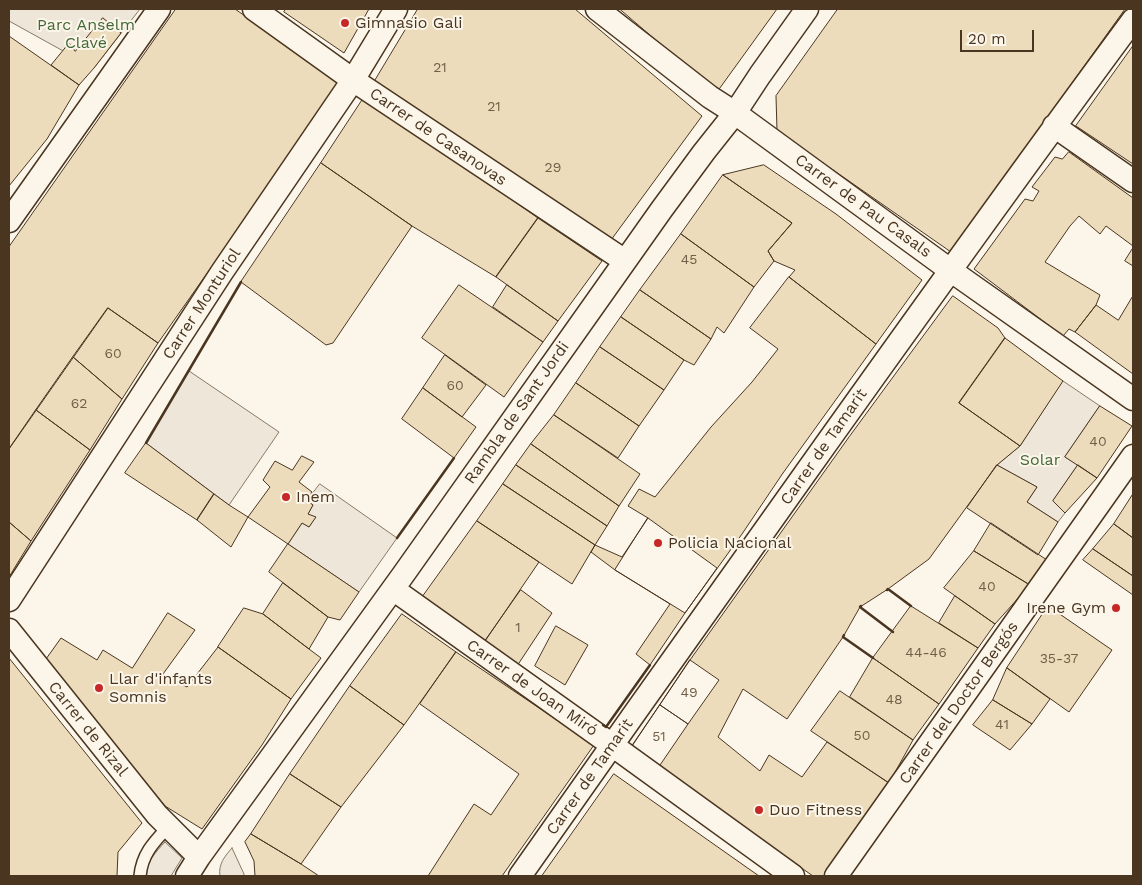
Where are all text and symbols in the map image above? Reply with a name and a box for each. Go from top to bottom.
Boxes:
place label: Gimnasio Gali [355,13,463,33]
park label: Parc Anselm Clavé [37,15,135,53]
marker: Gimnasio Gali [339,17,351,29]
scale bar [962,20,1036,52]
text: 20 m [968,30,1006,48]
house number: 21 [433,60,447,76]
street label: Carrer de Casanovas [366,84,510,190]
house number: 21 [487,99,501,115]
street label: Carrer de Pau Casals [791,150,935,262]
house number: 29 [545,160,561,176]
street label: Carrer Monturiol [159,245,245,363]
house number: 45 [681,252,697,268]
street label: Rambla de Sant Jordi [461,338,573,488]
house number: 60 [104,346,122,362]
house number: 60 [446,378,464,394]
street label: Carrer de Tamarit [777,385,871,509]
house number: 62 [71,396,87,412]
house number: 40 [1089,434,1107,450]
park label: Solar [1020,450,1060,470]
place label: Inem [296,487,335,507]
marker: Inem [280,491,292,503]
place label: Policia Nacional [668,533,791,553]
marker: Policia Nacional [652,537,664,549]
house number: 40 [978,579,996,595]
place label: Irene Gym [1026,598,1106,618]
marker: Irene Gym [1110,602,1122,614]
street label: Carrer del Doctor Bergós [895,618,1023,788]
house number: 1 [515,620,521,636]
street label: Carrer de Joan Miró [463,636,601,740]
house number: 44-46 [905,645,947,661]
house number: 35-37 [1040,651,1078,667]
place label: Llar d'infants Somnis [109,669,212,707]
street label: Carrer de Rizal [44,678,132,780]
marker: Llar d'infants Somnis [93,682,105,694]
house number: 49 [680,685,698,701]
house number: 48 [885,692,903,708]
street label: Carrer de Tamarit [543,715,637,839]
house number: 41 [995,717,1009,733]
house number: 50 [854,728,870,744]
house number: 51 [652,729,666,745]
place label: Duo Fitness [769,800,862,820]
marker: Duo Fitness [753,804,765,816]

